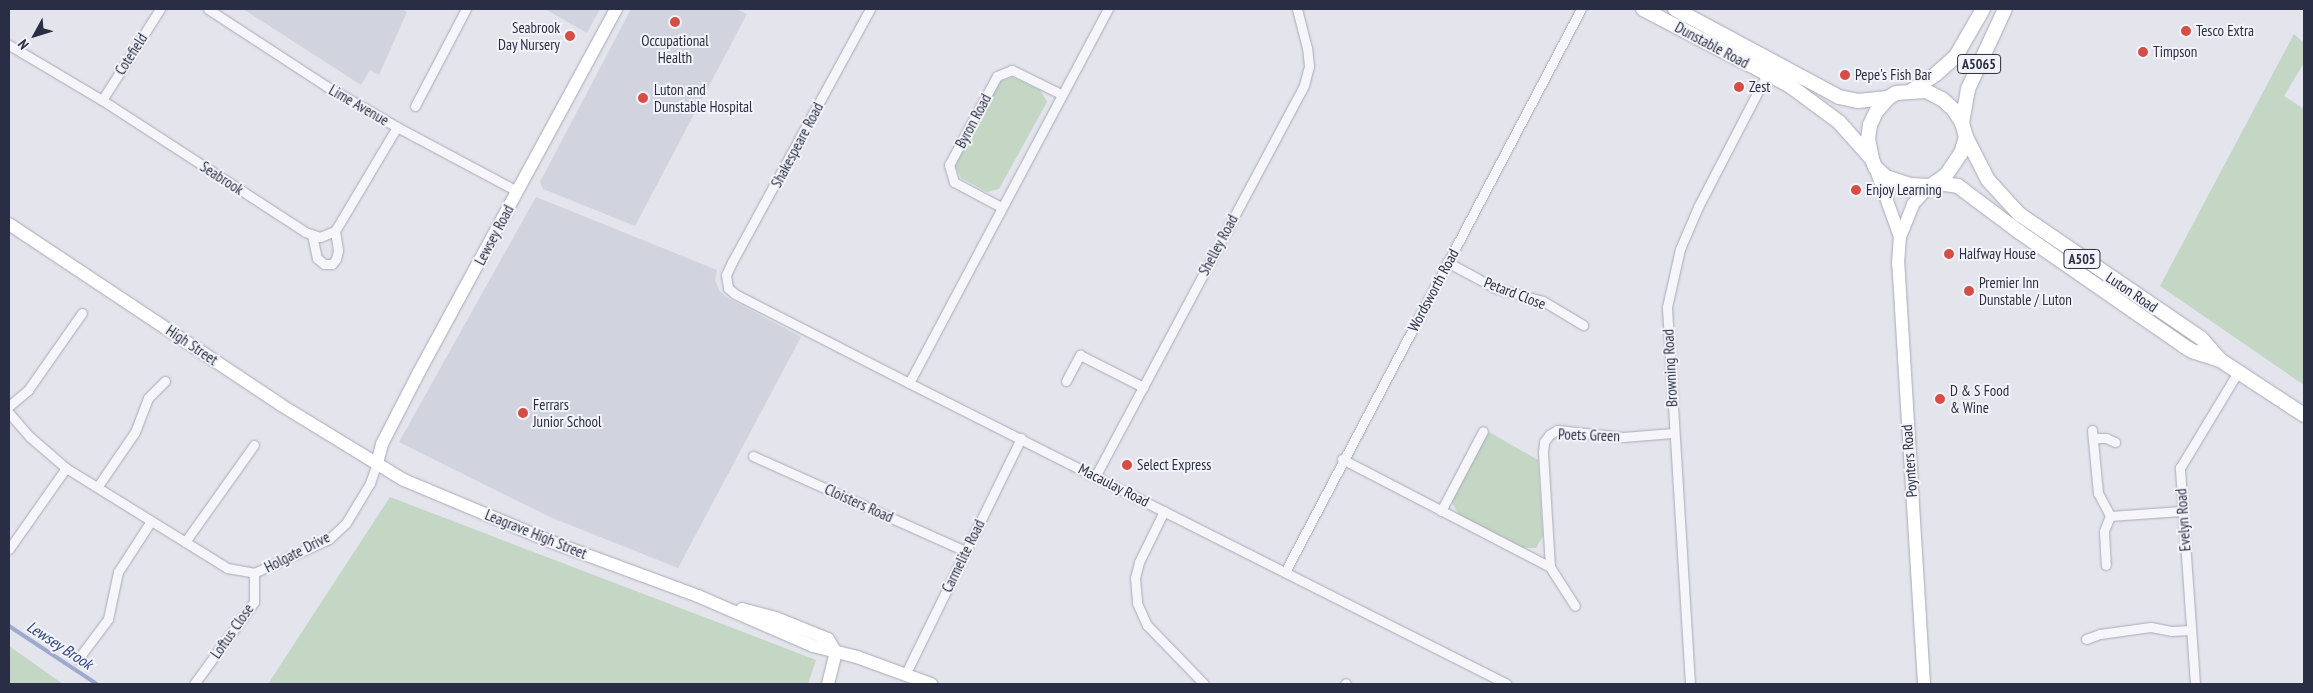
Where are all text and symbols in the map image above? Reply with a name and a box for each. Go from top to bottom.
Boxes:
north arrow [10,10,60,60]
marker: Occupational Health [668,15,682,29]
place label: Seabrook Day Nursery [498,18,560,53]
street label: Dunstable Road [1672,18,1752,72]
place label: Tesco Extra [2196,22,2254,40]
marker: Tesco Extra [2180,25,2192,37]
street label: Cotefield [111,30,151,78]
marker: Seabrook Day Nursery [564,30,576,42]
place label: Occupational Health [641,31,709,66]
text: N [14,36,33,53]
place label: Timpson [2153,43,2197,61]
marker: Timpson [2137,46,2149,58]
road number: A5065 [1956,52,2002,76]
place label: Pepe's Fish Bar [1855,66,1932,84]
marker: Pepe's Fish Bar [1839,69,1851,81]
place label: Zest [1749,78,1770,96]
place label: Luton and Dunstable Hospital [654,80,753,115]
street label: Lime Avenue [326,81,392,129]
marker: Zest [1733,81,1745,93]
marker: Luton and Dunstable Hospital [636,91,650,105]
street label: Byron Road [951,91,995,151]
street label: Shakespeare Road [767,99,827,191]
street label: Seabrook [197,157,247,199]
place label: Enjoy Learning [1866,181,1942,199]
marker: Enjoy Learning [1850,184,1862,196]
street label: Lewsey Road [471,202,517,268]
street label: Shelley Road [1194,211,1242,279]
place label: Halfway House [1959,245,2036,263]
street label: Wordsworth Road [1404,246,1462,334]
marker: Halfway House [1943,248,1955,260]
road number: A505 [2063,248,2101,270]
street label: Luton Road [2103,268,2161,316]
street label: Petard Close [1482,273,1548,313]
place label: Premier Inn Dunstable / Luton [1979,273,2072,308]
marker: Premier Inn Dunstable / Luton [1963,285,1975,297]
street label: High Street [163,321,221,369]
street label: Browning Road [1659,329,1681,407]
place label: D & S Food & Wine [1950,381,2009,416]
marker: D & S Food & Wine [1934,393,1946,405]
place label: Ferrars Junior School [533,395,602,430]
marker: Ferrars Junior School [517,407,529,419]
street label: Poynters Road [1897,424,1921,498]
street label: Poets Green [1558,425,1620,445]
place label: Select Express [1137,456,1211,474]
street label: Macaulay Road [1075,459,1153,511]
marker: Select Express [1121,459,1133,471]
street label: Cloisters Road [822,480,896,526]
street label: Evelyn Road [2172,488,2194,552]
street label: Leagrave High Street [482,505,590,563]
street label: Carmelite Road [938,517,988,595]
street label: Holgate Drive [261,528,333,576]
street label: Loftus Close [207,600,257,662]
water label: Lewsey Brook [23,617,97,673]

